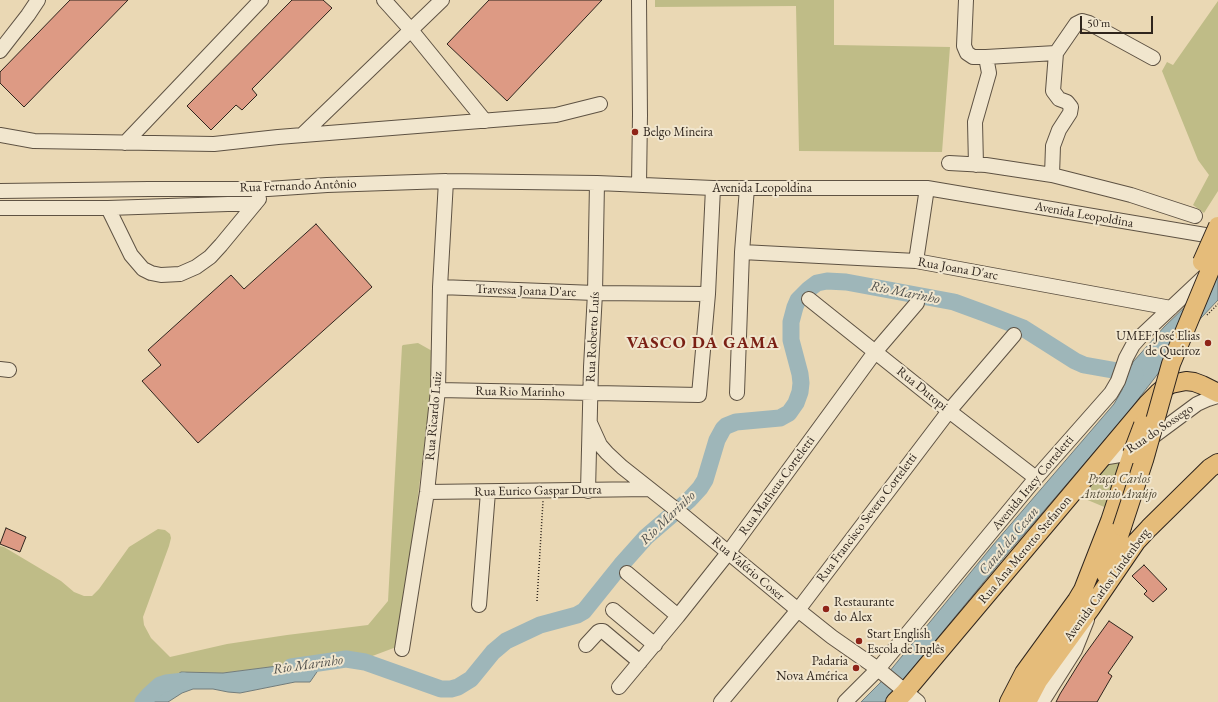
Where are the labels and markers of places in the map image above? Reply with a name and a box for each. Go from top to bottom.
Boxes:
place label: Belgo Mineira [643,124,713,140]
marker: Belgo Mineira [630,127,640,137]
place label: UMEF José Elias de Queiroz [1116,328,1200,359]
marker: UMEF José Elias de Queiroz [1203,338,1213,348]
place label: Restaurante do Alex [834,594,894,625]
marker: Restaurante do Alex [821,604,831,614]
place label: Start English Escola de Inglês [867,626,944,657]
marker: Start English Escola de Inglês [854,636,864,646]
place label: Padaria Nova América [776,653,848,684]
marker: Padaria Nova América [851,663,861,673]

